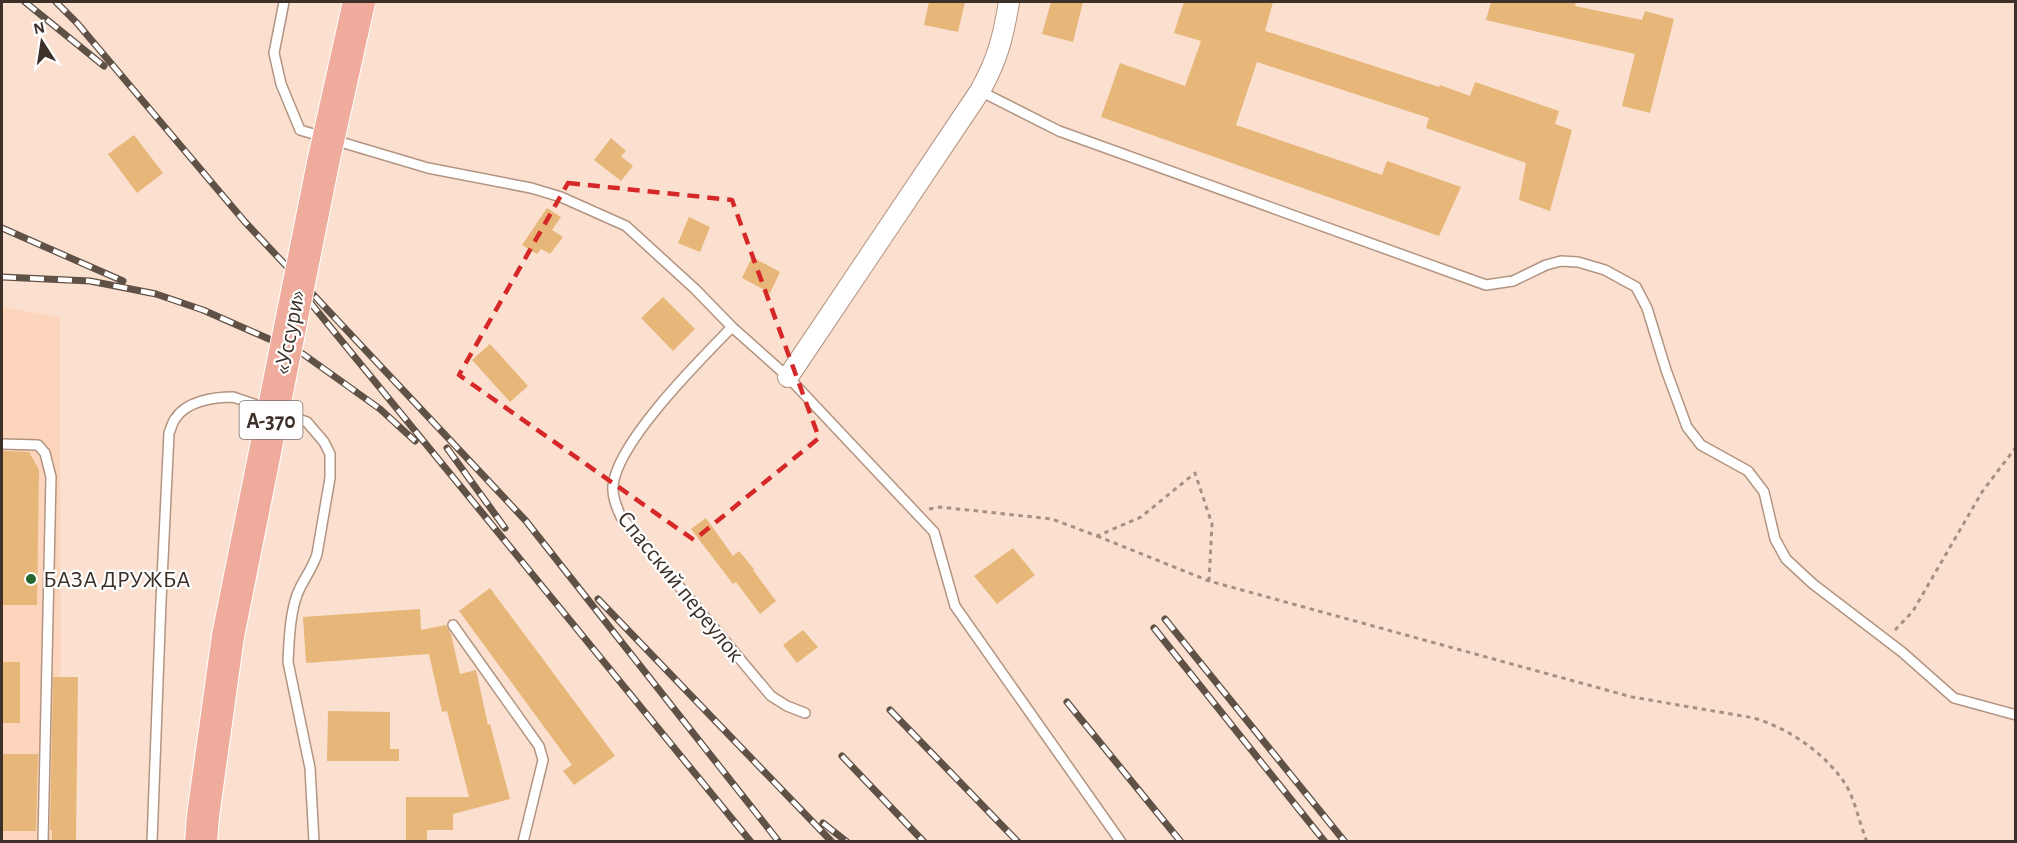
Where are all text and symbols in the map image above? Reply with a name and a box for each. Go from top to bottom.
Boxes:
north arrow [12,12,72,72]
text: N [32,19,46,37]
street label: «Уссури» [270,288,310,377]
road number: А-370 [240,401,302,439]
street label: Спасский переулок [612,507,748,666]
place label: БАЗА ДРУЖБА [43,568,190,592]
marker: БАЗА ДРУЖБА [24,572,38,586]

